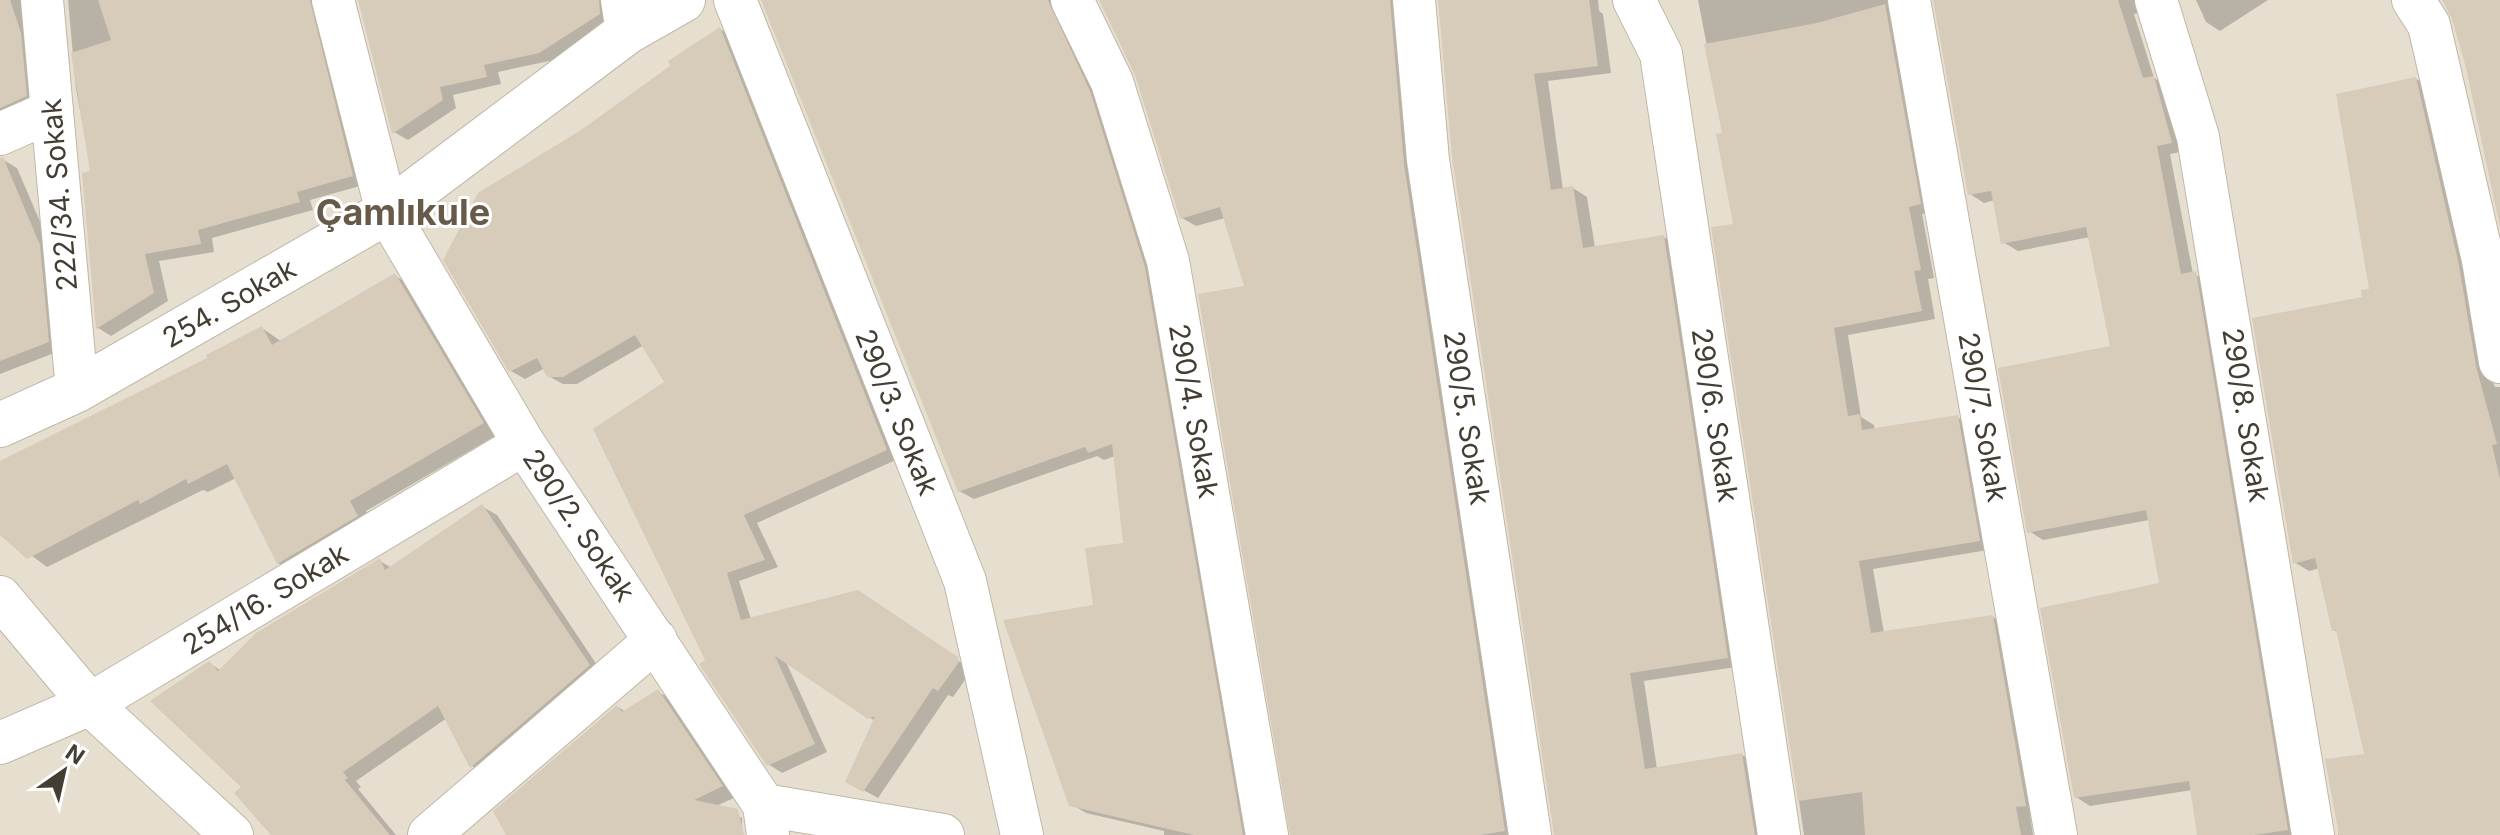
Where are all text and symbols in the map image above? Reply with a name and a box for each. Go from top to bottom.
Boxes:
street label: 222/34. Sokak [34,97,84,293]
district label: Çamlıkule [316,190,490,234]
street label: 254. Sokak [156,251,302,355]
street label: 290/4. Sokak [1162,321,1226,501]
street label: 290/3. Sokak [848,324,946,500]
street label: 290/8. Sokak [2215,325,2277,505]
street label: 290/6. Sokak [1684,326,1746,504]
street label: 290/5. Sokak [1436,329,1498,507]
street label: 290/7. Sokak [1951,330,2015,504]
street label: 290/2. Sokak [516,442,642,608]
street label: 254/16. Sokak [176,536,354,662]
north arrow [24,731,104,811]
text: N [61,739,89,770]

